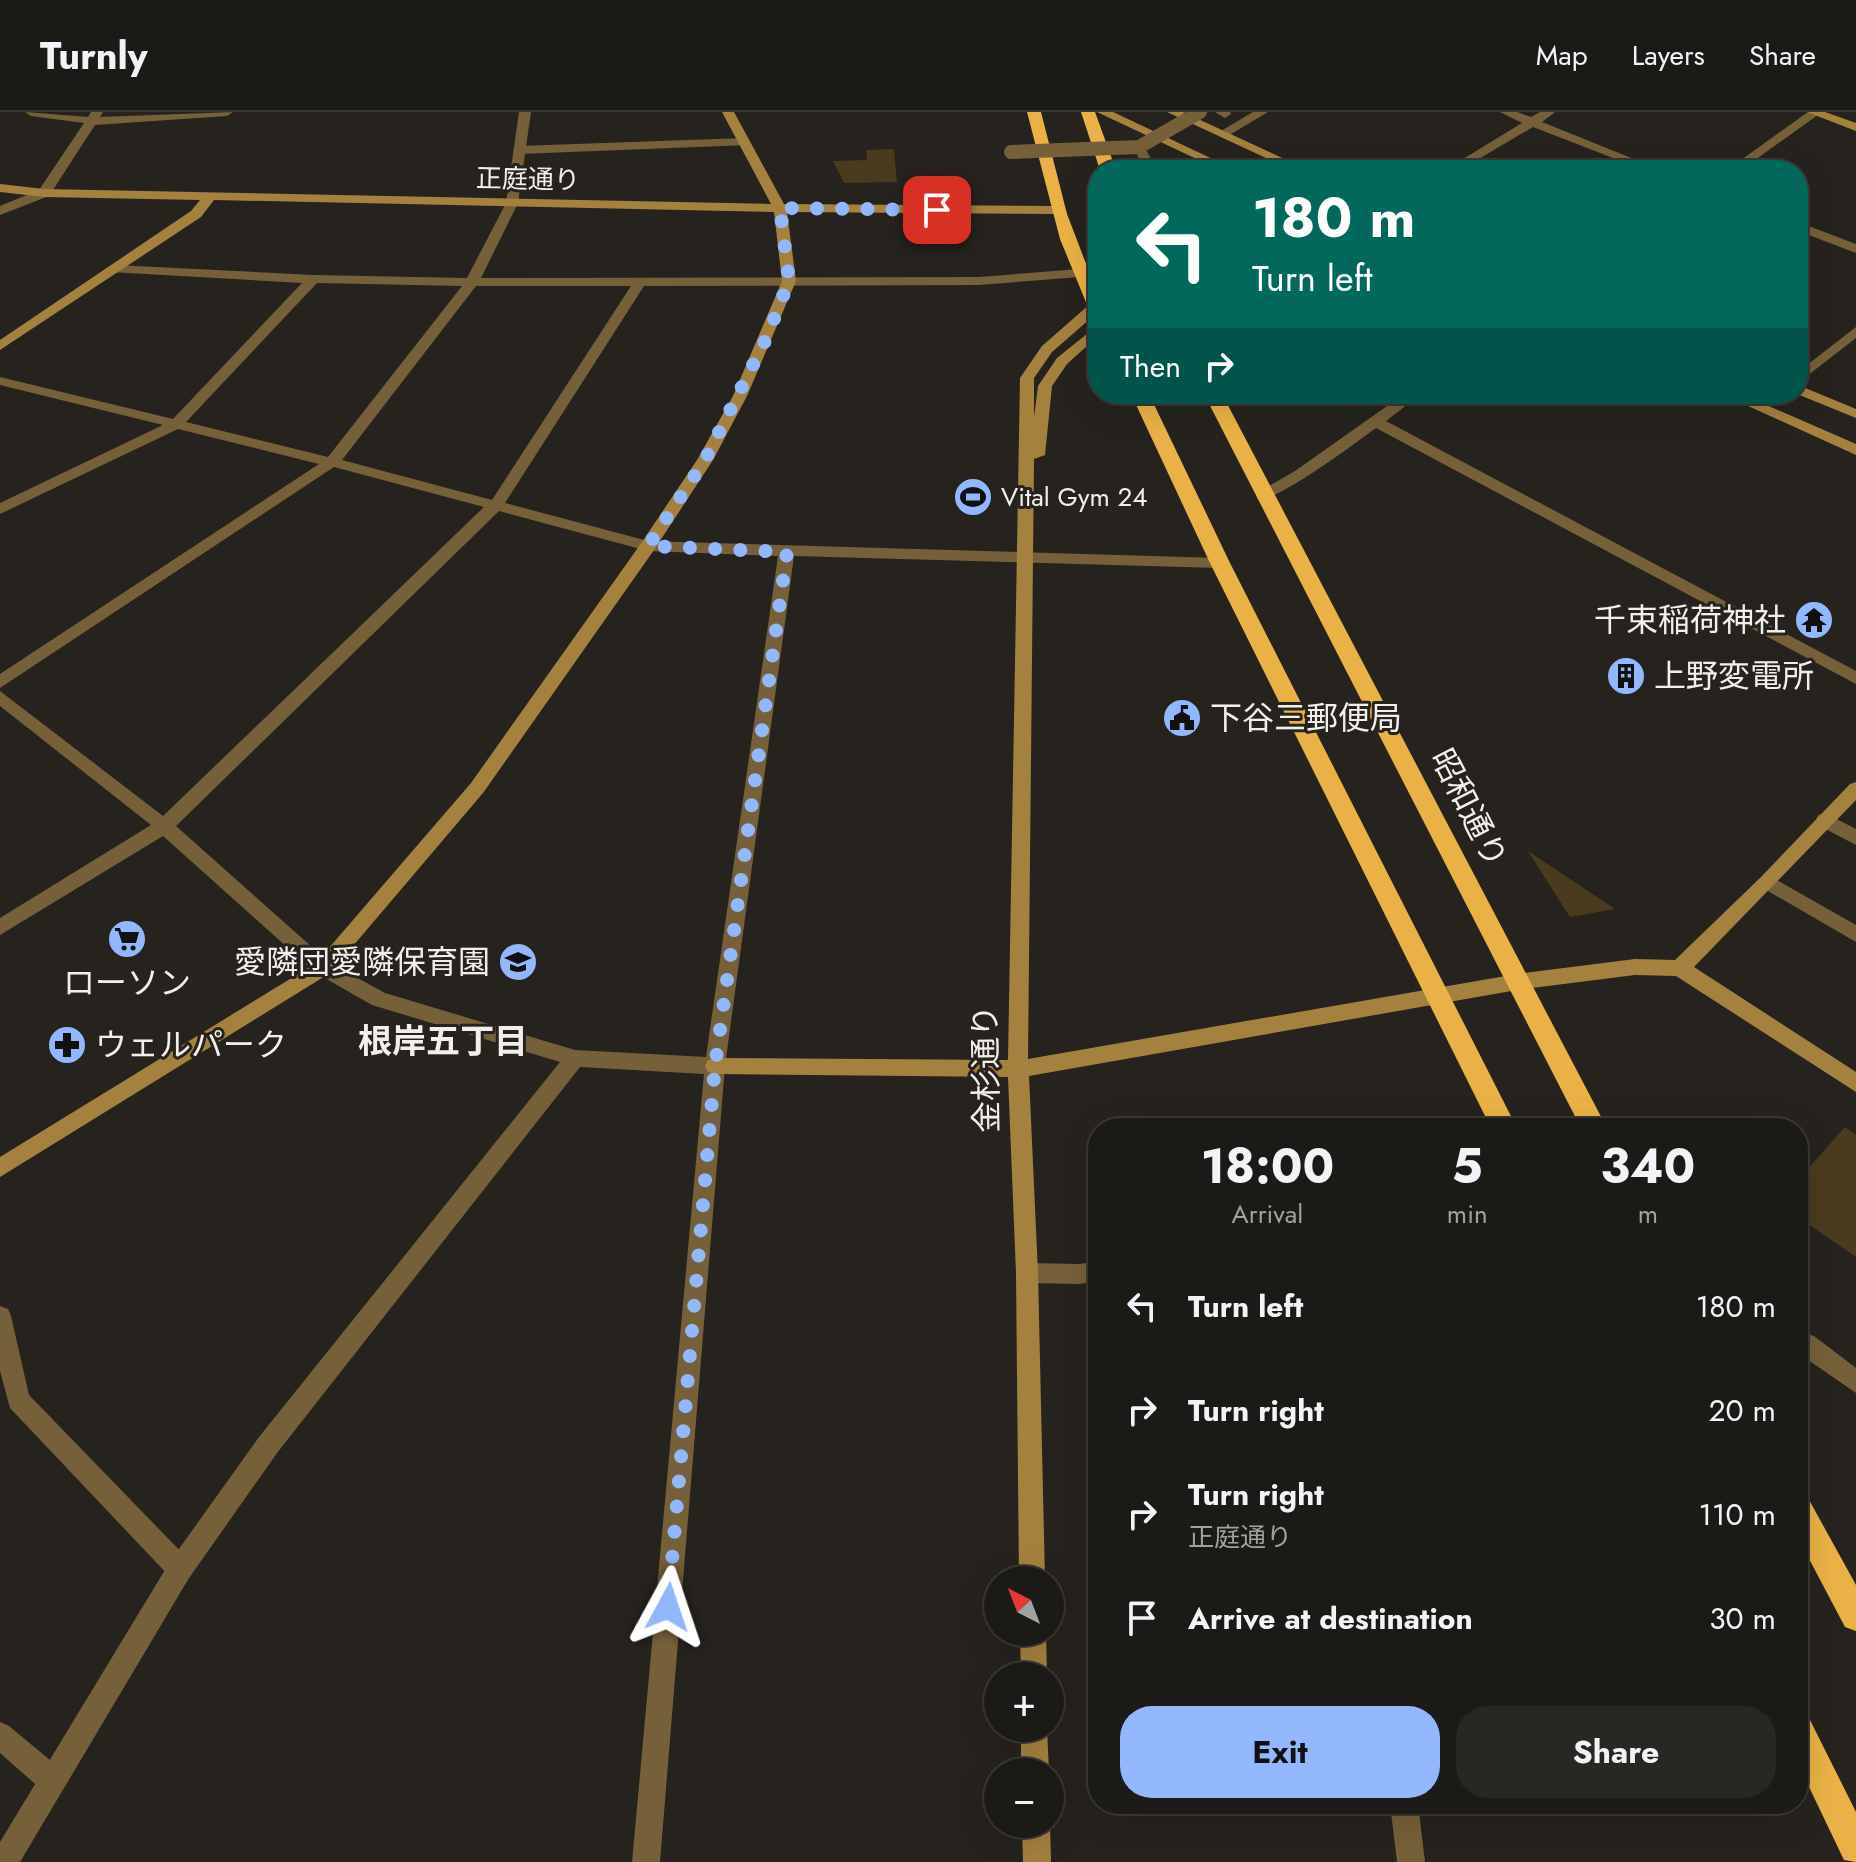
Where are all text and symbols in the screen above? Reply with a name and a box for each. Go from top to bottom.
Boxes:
text: Turnly [40,28,148,83]
text: Map [1536,35,1588,76]
text: Layers [1632,35,1705,76]
text: Share [1749,35,1816,76]
street label: 正庭通り [476,159,580,199]
pin [903,176,971,244]
text: 180 m [1252,177,1415,258]
icon: arrive [915,188,959,232]
icon: left [1120,192,1224,296]
text: Turn left [1252,252,1373,304]
icon: right [1197,344,1241,388]
text: Then [1120,345,1181,388]
sports icon: Vital Gym 24 [952,476,994,518]
place label: Vital Gym 24 [1001,478,1147,516]
place label: 千束稲荷神社 [1594,597,1786,643]
temple icon: 千束稲荷神社 [1793,599,1835,641]
place label: 上野変電所 [1654,653,1814,699]
building icon: 上野変電所 [1605,655,1647,697]
place label: 下谷三郵便局 [1210,695,1402,741]
public building icon: 下谷三郵便局 [1161,697,1203,739]
street label: 昭和通り [1419,741,1519,875]
supermarket icon: ローソン [106,918,148,960]
place label: 愛隣団愛隣保育園 [234,939,490,985]
school or university icon: 愛隣団愛隣保育園 [497,941,539,983]
place label: ローソン [63,960,191,1006]
street label: 金杉通り [962,1005,1010,1133]
district label: 根岸五丁目 [358,1017,528,1066]
place label: ウェルパーク [95,1022,287,1068]
pharmacy icon: ウェルパーク [46,1024,88,1066]
text: 18:00 [1201,1132,1334,1201]
text: 5 [1452,1132,1483,1201]
text: 340 [1600,1132,1695,1201]
text: Arrival [1232,1195,1303,1233]
text: min [1447,1195,1488,1233]
text: m [1638,1195,1658,1233]
icon: left [1120,1284,1164,1328]
text: Turn left [1188,1285,1303,1328]
text: 180 m [1696,1285,1776,1328]
icon: right [1120,1388,1164,1432]
text: Turn right [1188,1389,1324,1432]
text: 20 m [1709,1389,1776,1432]
text: Turn right [1188,1473,1324,1516]
icon: right [1120,1492,1164,1536]
text: 110 m [1699,1493,1776,1536]
text: 正庭通り [1188,1518,1292,1556]
position arrow [626,1565,710,1649]
north arrow [984,1566,1064,1646]
map controls [984,1566,1064,1838]
icon: arrive [1120,1596,1164,1640]
text: Arrive at destination [1188,1597,1473,1640]
text: 30 m [1709,1597,1776,1640]
button: + [984,1662,1064,1742]
button: Exit [1120,1706,1440,1798]
button: Share [1456,1706,1776,1798]
button: − [984,1758,1064,1838]

